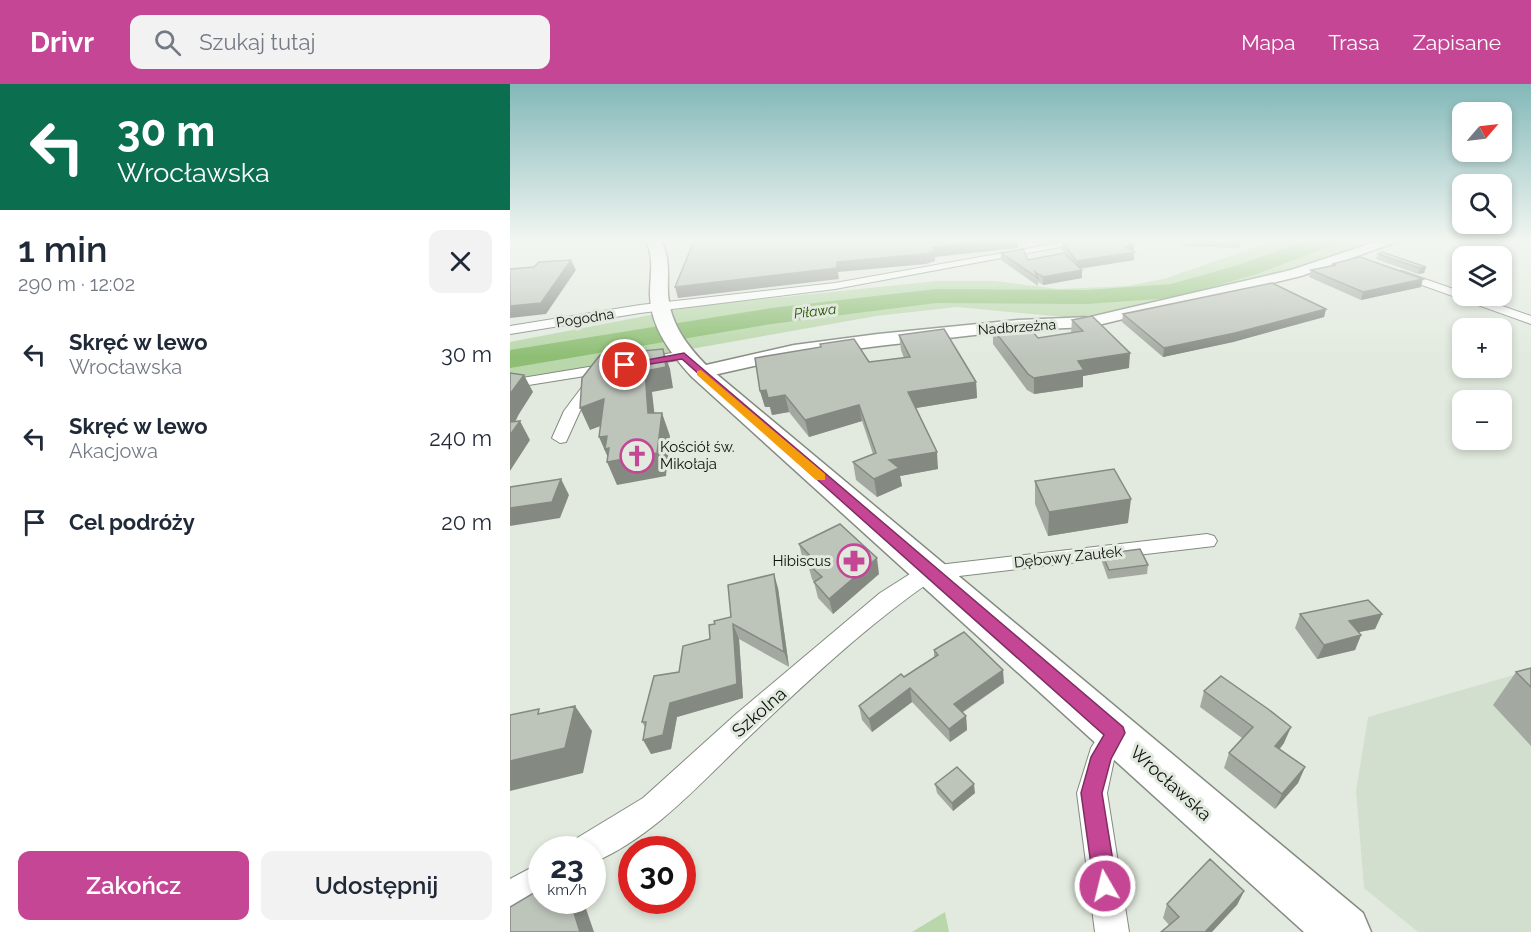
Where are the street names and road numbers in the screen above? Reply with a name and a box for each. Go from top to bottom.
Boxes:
street label: Pogodna [555,306,615,330]
street label: Nadbrzeżna [977,316,1057,338]
street label: Dębowy Zaułek [1013,542,1123,572]
street label: Szkolna [728,683,790,741]
street label: Wrocławska [1126,741,1216,825]

